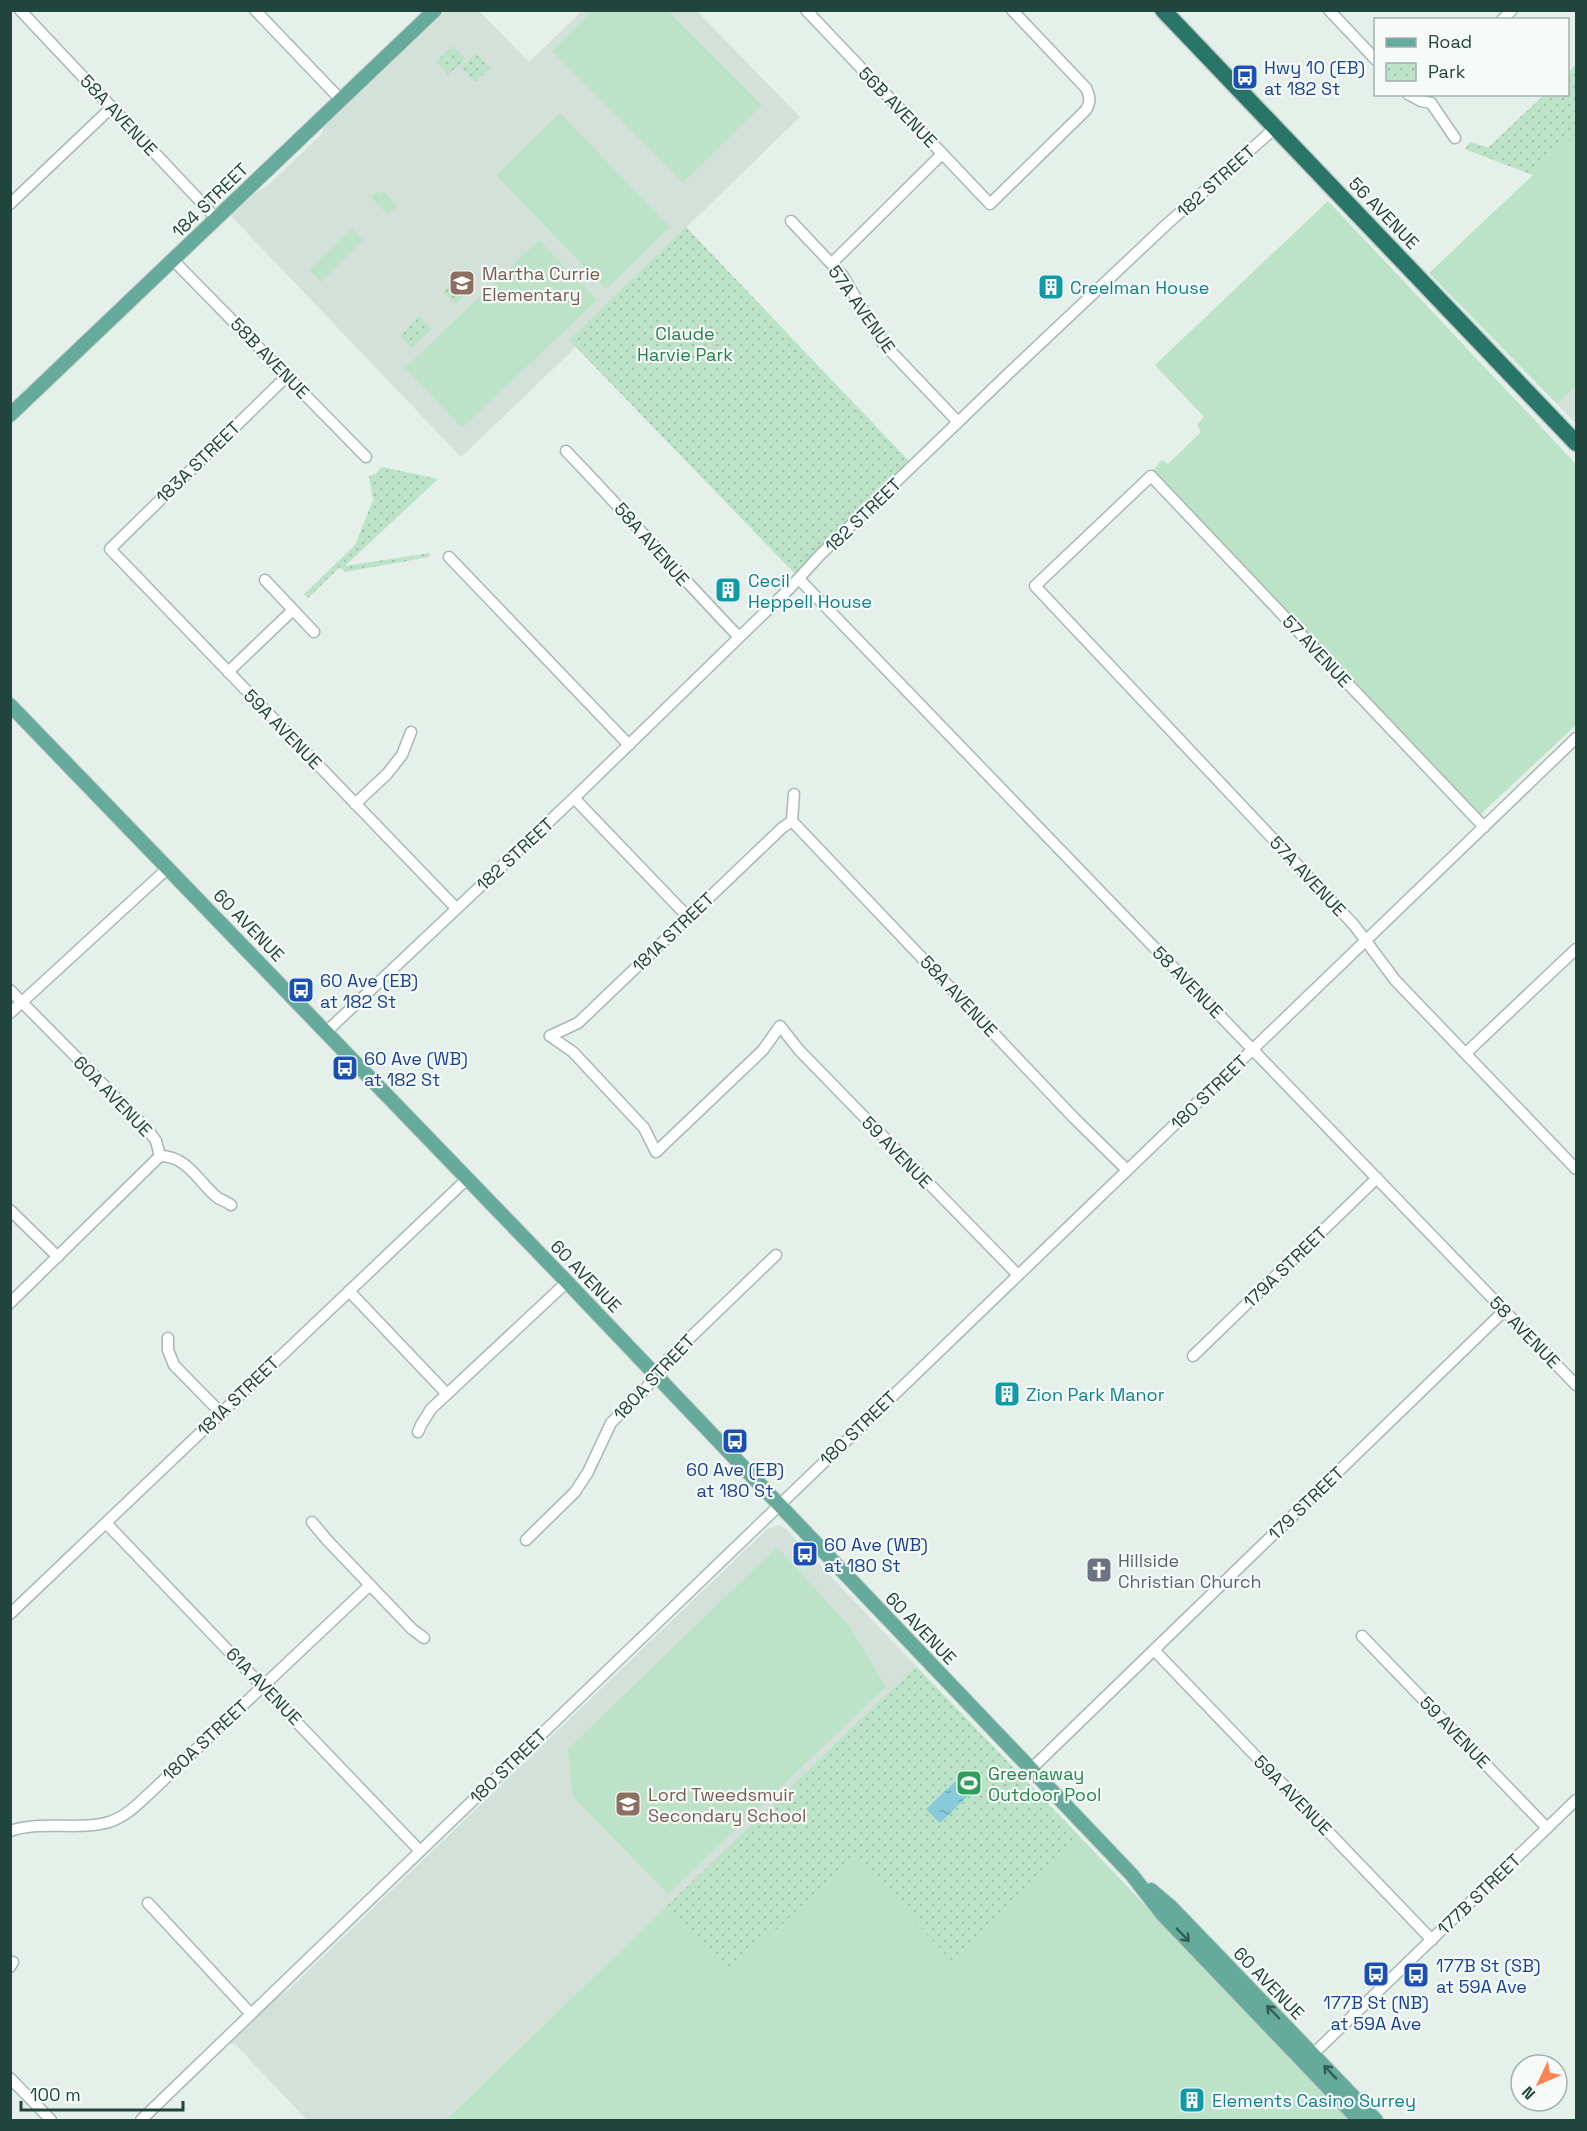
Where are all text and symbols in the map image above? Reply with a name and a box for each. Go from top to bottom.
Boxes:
legend [1374,18,1569,96]
text: Road [1428,30,1472,53]
place label: Hwy 10 (EB) at 182 St [1264,56,1365,100]
text: Park [1428,60,1466,83]
street label: 56B AVENUE [854,62,942,152]
bus stop icon: Hwy 10 (EB) at 182 St [1230,62,1260,92]
street label: 58A AVENUE [75,69,163,161]
street label: 182 STREET [1172,140,1260,222]
street label: 184 STREET [167,157,253,242]
street label: 56 AVENUE [1344,172,1424,254]
street label: 57A AVENUE [823,261,901,357]
place label: Martha Currie Elementary [482,262,600,306]
school or university icon: Martha Currie Elementary [447,268,477,298]
building icon: Creelman House [1036,272,1066,302]
place label: Creelman House [1070,276,1209,299]
street label: 58B AVENUE [226,313,314,403]
park label: Claude Harvie Park [637,322,733,366]
street label: 183A STREET [151,416,245,508]
street label: 182 STREET [820,473,906,557]
street label: 58A AVENUE [609,497,695,591]
place label: Cecil Heppell House [748,569,872,613]
building icon: Cecil Heppell House [713,575,743,605]
street label: 57 AVENUE [1278,610,1356,692]
street label: 59A AVENUE [239,684,327,774]
street label: 182 STREET [472,812,559,896]
street label: 57A AVENUE [1265,831,1351,921]
street label: 60 AVENUE [209,884,289,966]
street label: 181A STREET [627,887,719,977]
street label: 58 AVENUE [1148,941,1228,1023]
street label: 58A AVENUE [915,950,1003,1042]
place label: 60 Ave (EB) at 182 St [320,969,418,1013]
bus stop icon: 60 Ave (EB) at 182 St [286,975,316,1005]
place label: 60 Ave (WB) at 182 St [364,1047,468,1091]
street label: 180 STREET [1166,1049,1253,1134]
street label: 60A AVENUE [69,1051,157,1141]
bus stop icon: 60 Ave (WB) at 182 St [330,1053,360,1083]
street label: 59 AVENUE [857,1111,937,1193]
street label: 179A STREET [1238,1221,1332,1313]
street label: 60 AVENUE [546,1235,626,1317]
street label: 58 AVENUE [1485,1291,1565,1373]
street label: 180A STREET [608,1329,700,1425]
street label: 181A STREET [192,1351,284,1441]
building icon: Zion Park Manor [992,1379,1022,1409]
place label: Zion Park Manor [1026,1383,1165,1406]
street label: 180 STREET [815,1385,902,1470]
bus stop icon: 60 Ave (EB) at 180 St [720,1426,750,1456]
place label: 60 Ave (EB) at 180 St [686,1458,784,1502]
street label: 179 STREET [1263,1461,1349,1545]
place label: 60 Ave (WB) at 180 St [824,1533,928,1577]
bus stop icon: 60 Ave (WB) at 180 St [790,1539,820,1569]
place label: Hillside Christian Church [1118,1549,1262,1593]
church icon: Hillside Christian Church [1084,1555,1114,1585]
street label: 60 AVENUE [881,1587,961,1669]
street label: 61A AVENUE [221,1642,307,1730]
street label: 59 AVENUE [1415,1691,1495,1773]
street label: 180A STREET [157,1694,253,1786]
street label: 180 STREET [465,1723,552,1808]
street label: 59A AVENUE [1249,1750,1337,1840]
place label: Greenaway Outdoor Pool [988,1762,1101,1806]
sports icon: Greenaway Outdoor Pool [954,1768,984,1798]
place label: Lord Tweedsmuir Secondary School [648,1783,806,1827]
school or university icon: Lord Tweedsmuir Secondary School [613,1789,643,1819]
street label: 177B STREET [1432,1848,1526,1940]
one-way arrow [1175,1928,1190,1943]
street label: 60 AVENUE [1229,1942,1309,2024]
place label: 177B St (SB) at 59A Ave [1436,1954,1541,1998]
bus stop icon: 177B St (NB) at 59A Ave [1361,1959,1391,1989]
bus stop icon: 177B St (SB) at 59A Ave [1401,1960,1431,1990]
place label: 177B St (NB) at 59A Ave [1323,1991,1429,2035]
one-way arrow [1266,2005,1280,2020]
north arrow [1509,2053,1569,2113]
one-way arrow [1323,2065,1337,2080]
scale bar [21,2074,183,2112]
text: N [1517,2082,1540,2104]
text: 100 m [30,2083,81,2106]
building icon: Elements Casino Surrey [1177,2085,1207,2115]
place label: Elements Casino Surrey [1212,2089,1416,2112]

